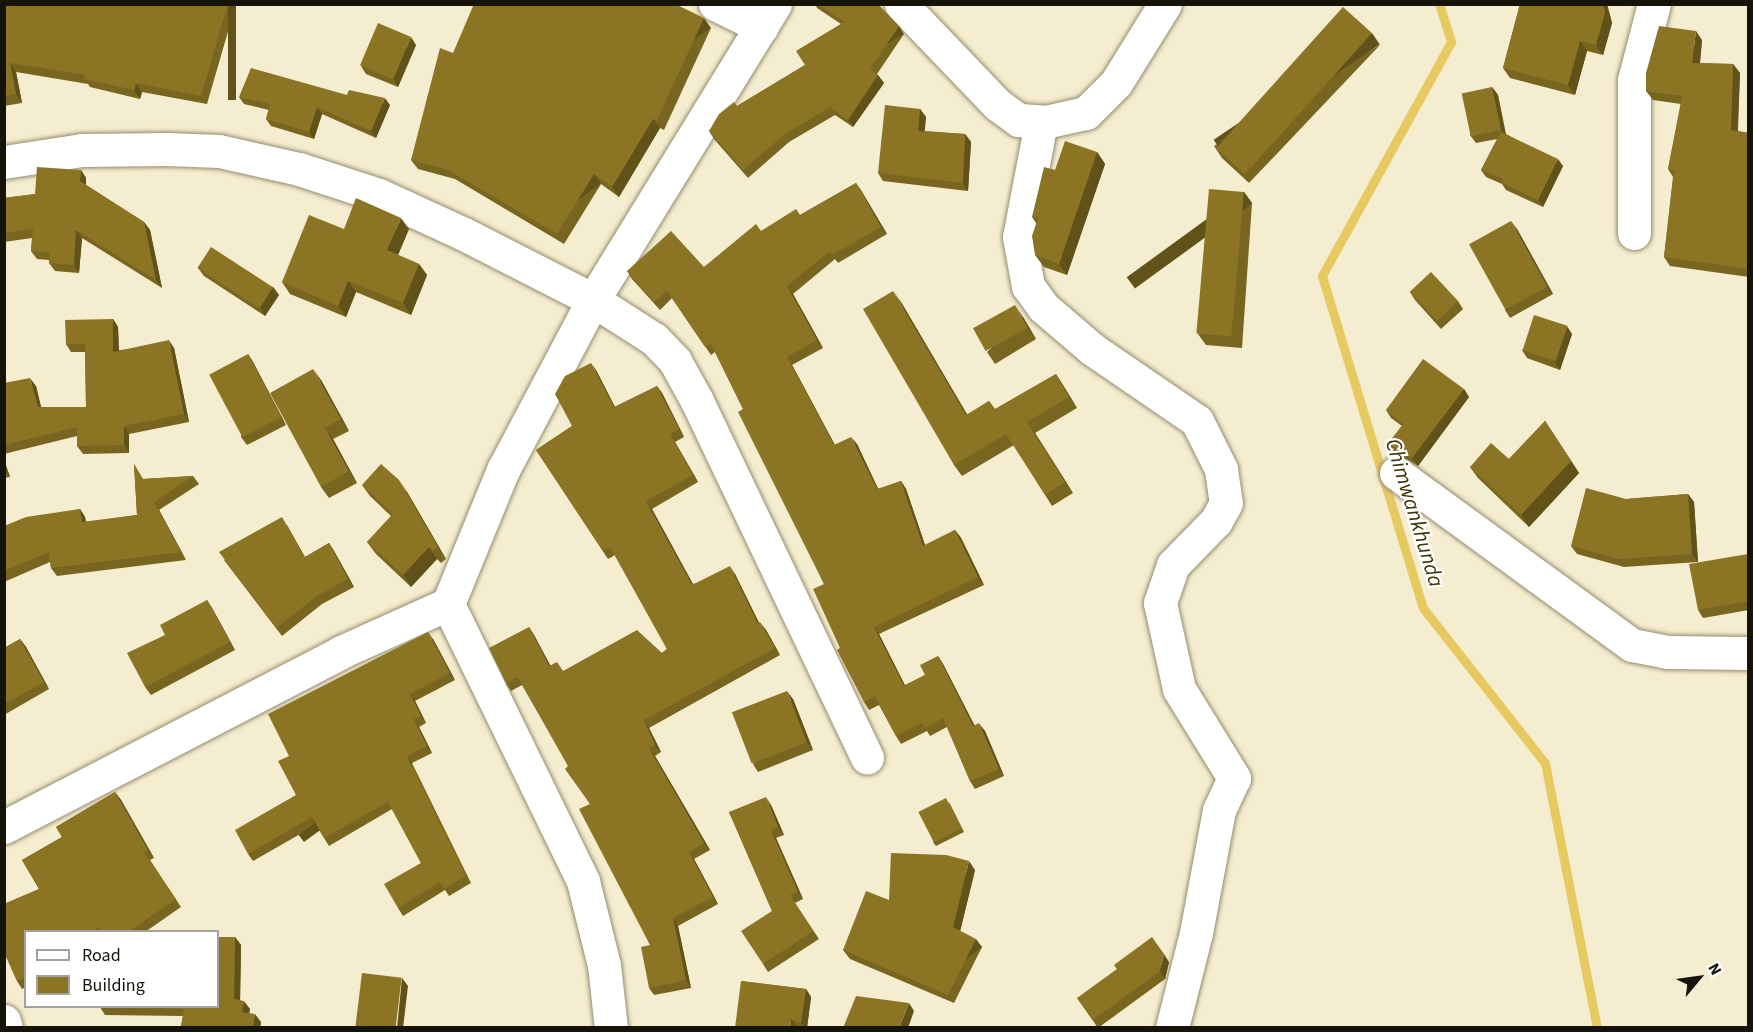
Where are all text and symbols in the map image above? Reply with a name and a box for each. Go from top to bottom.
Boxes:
water label: Chimwankhunda [1379,436,1449,590]
legend [24,930,219,1008]
text: Road [82,943,121,968]
north arrow [1669,948,1729,1008]
text: N [1703,959,1727,979]
text: Building [82,973,145,998]

